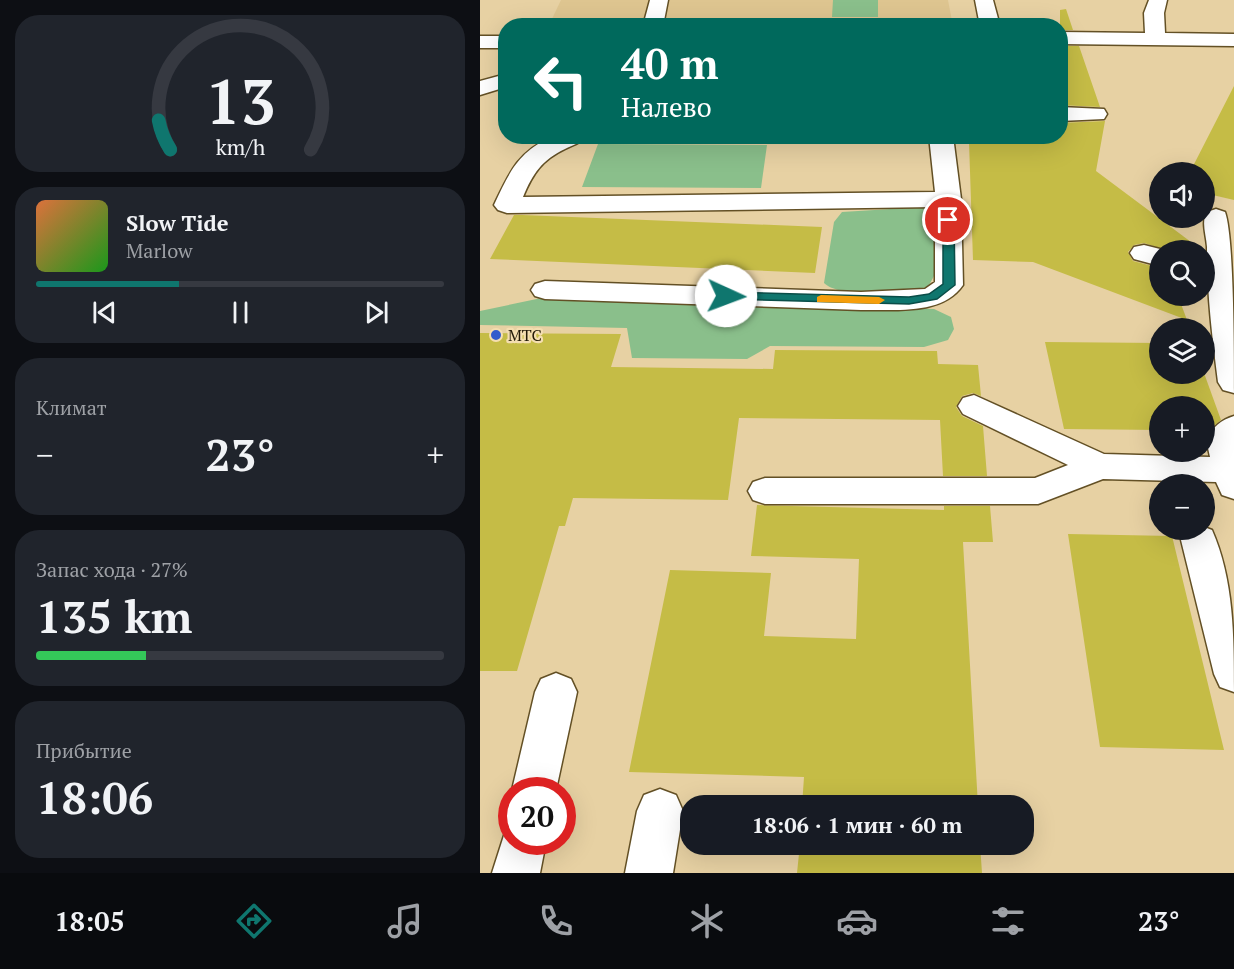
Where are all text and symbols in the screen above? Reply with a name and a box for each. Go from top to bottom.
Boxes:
text: 40 m [621,35,719,91]
icon: left [522,42,600,120]
text: 13 [205,59,275,142]
text: Налево [621,89,712,125]
text: km/h [215,134,265,162]
map controls [1149,162,1215,540]
button: sound [1149,162,1215,228]
pin [922,194,973,245]
icon: arrive [931,203,964,236]
text: Slow Tide [126,208,229,237]
text: Marlow [126,237,193,264]
button: search [1149,240,1215,306]
position arrow [694,264,758,328]
icon: previous [88,296,121,329]
icon: pause [224,296,257,329]
icon: next [360,296,393,329]
button: layers [1149,318,1215,384]
place label: МТС [508,324,542,346]
marker: МТС [489,328,503,342]
text: Климат [36,394,107,421]
button: + [1149,396,1215,462]
text: 23° [205,424,275,484]
text: − [36,433,54,476]
text: + [426,433,444,476]
button: − [1149,474,1215,540]
text: Запас хода · 27% [36,556,188,583]
text: 135 km [36,586,192,646]
text: Прибытие [36,737,132,764]
text: 18:06 [36,767,153,827]
speed limit sign: 20 [498,777,576,855]
text: 18:06 · 1 мин · 60 m [752,810,962,839]
icon: directions [233,900,275,942]
icon: music [384,900,426,942]
icon: phone [535,900,577,942]
icon: climate [686,900,728,942]
icon: car [836,900,878,942]
icon: filters [987,900,1029,942]
text: 18:05 [54,903,125,939]
text: 23° [1138,903,1180,939]

